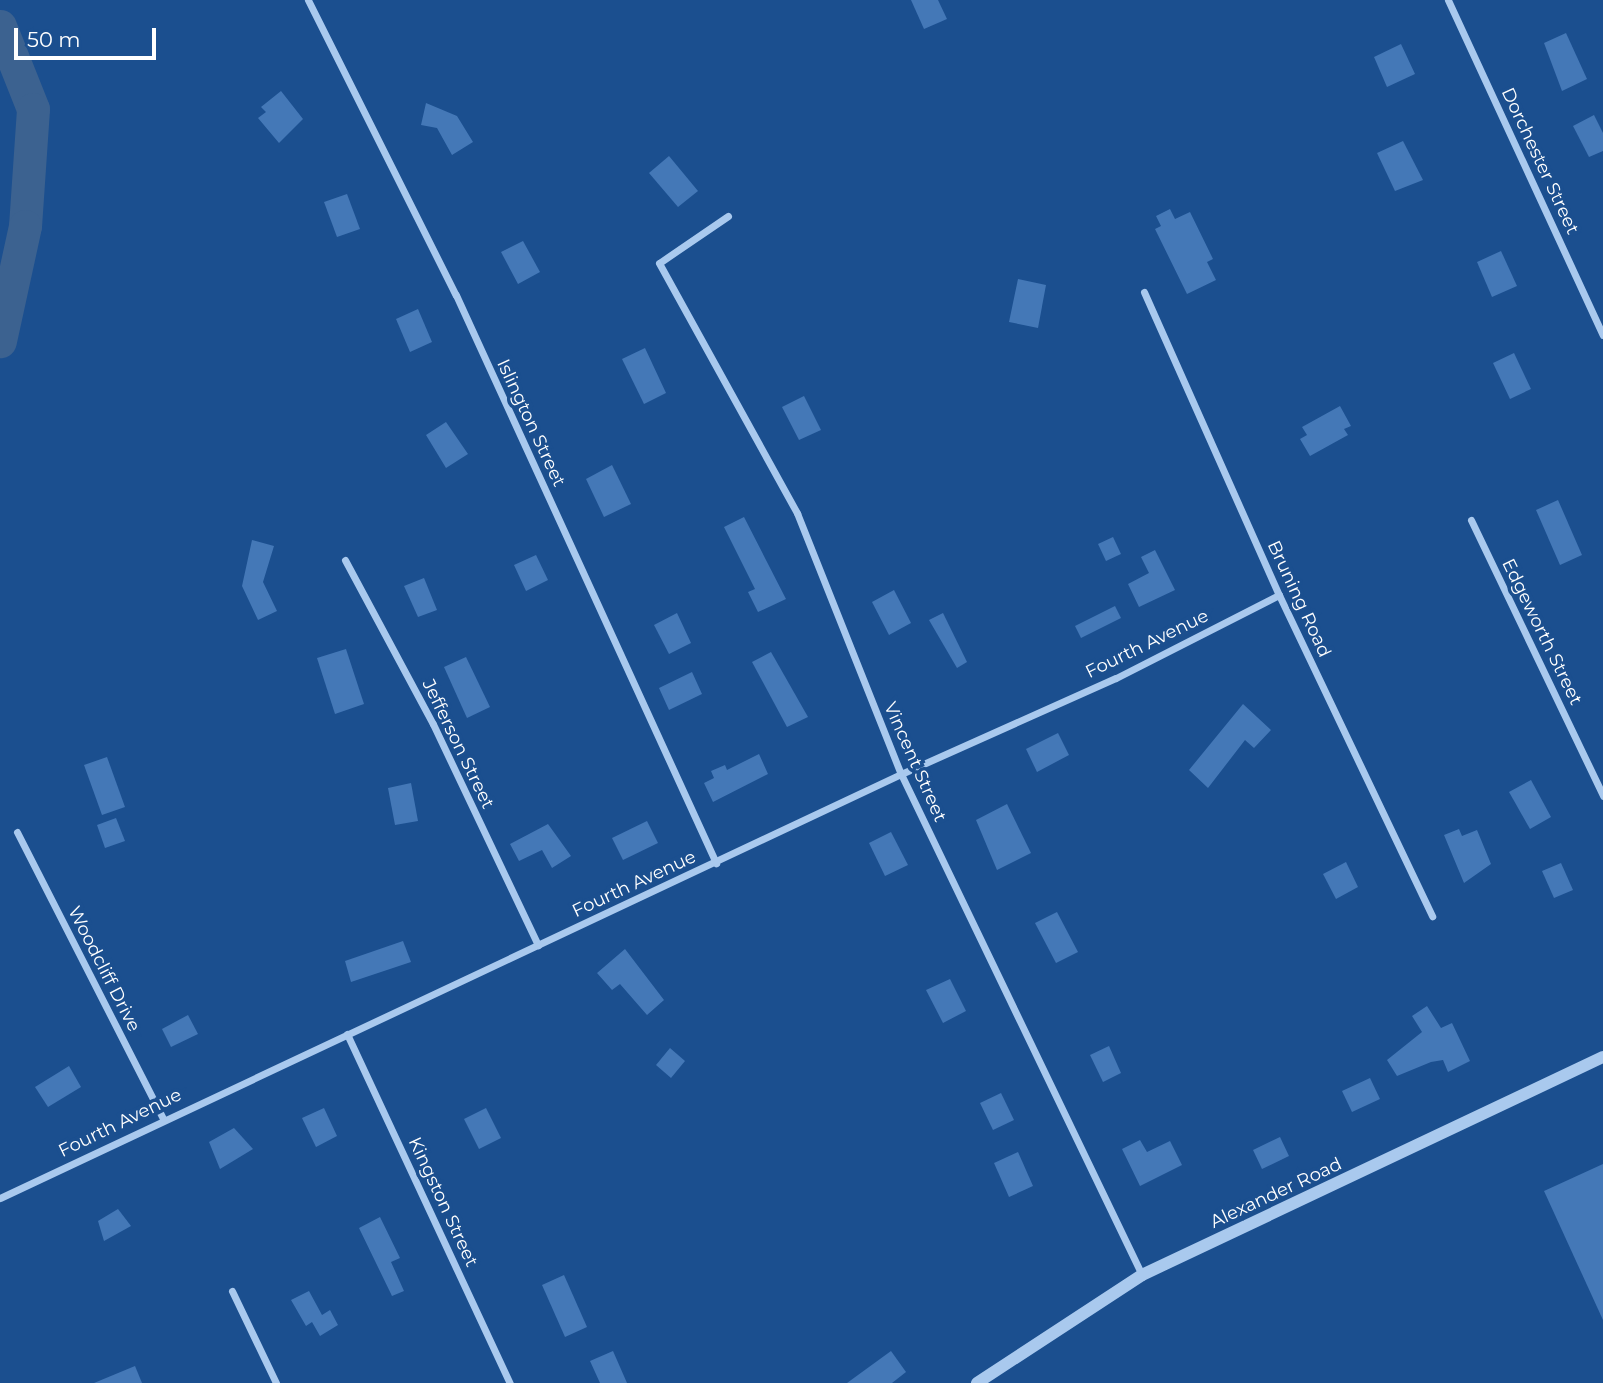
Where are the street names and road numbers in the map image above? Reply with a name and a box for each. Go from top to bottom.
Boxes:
street label: Dorchester Street [1497,84,1583,238]
street label: Islington Street [492,356,570,490]
street label: Bruning Road [1263,537,1335,661]
street label: Edgeworth Street [1497,555,1587,709]
street label: Fourth Avenue [1082,605,1212,683]
street label: Jefferson Street [417,676,499,812]
street label: Vincent Street [879,699,951,825]
street label: Fourth Avenue [569,846,699,922]
street label: Woodcliff Drive [63,903,145,1035]
street label: Fourth Avenue [55,1084,185,1162]
street label: Kingston Street [404,1134,482,1270]
street label: Alexander Road [1207,1153,1345,1233]

